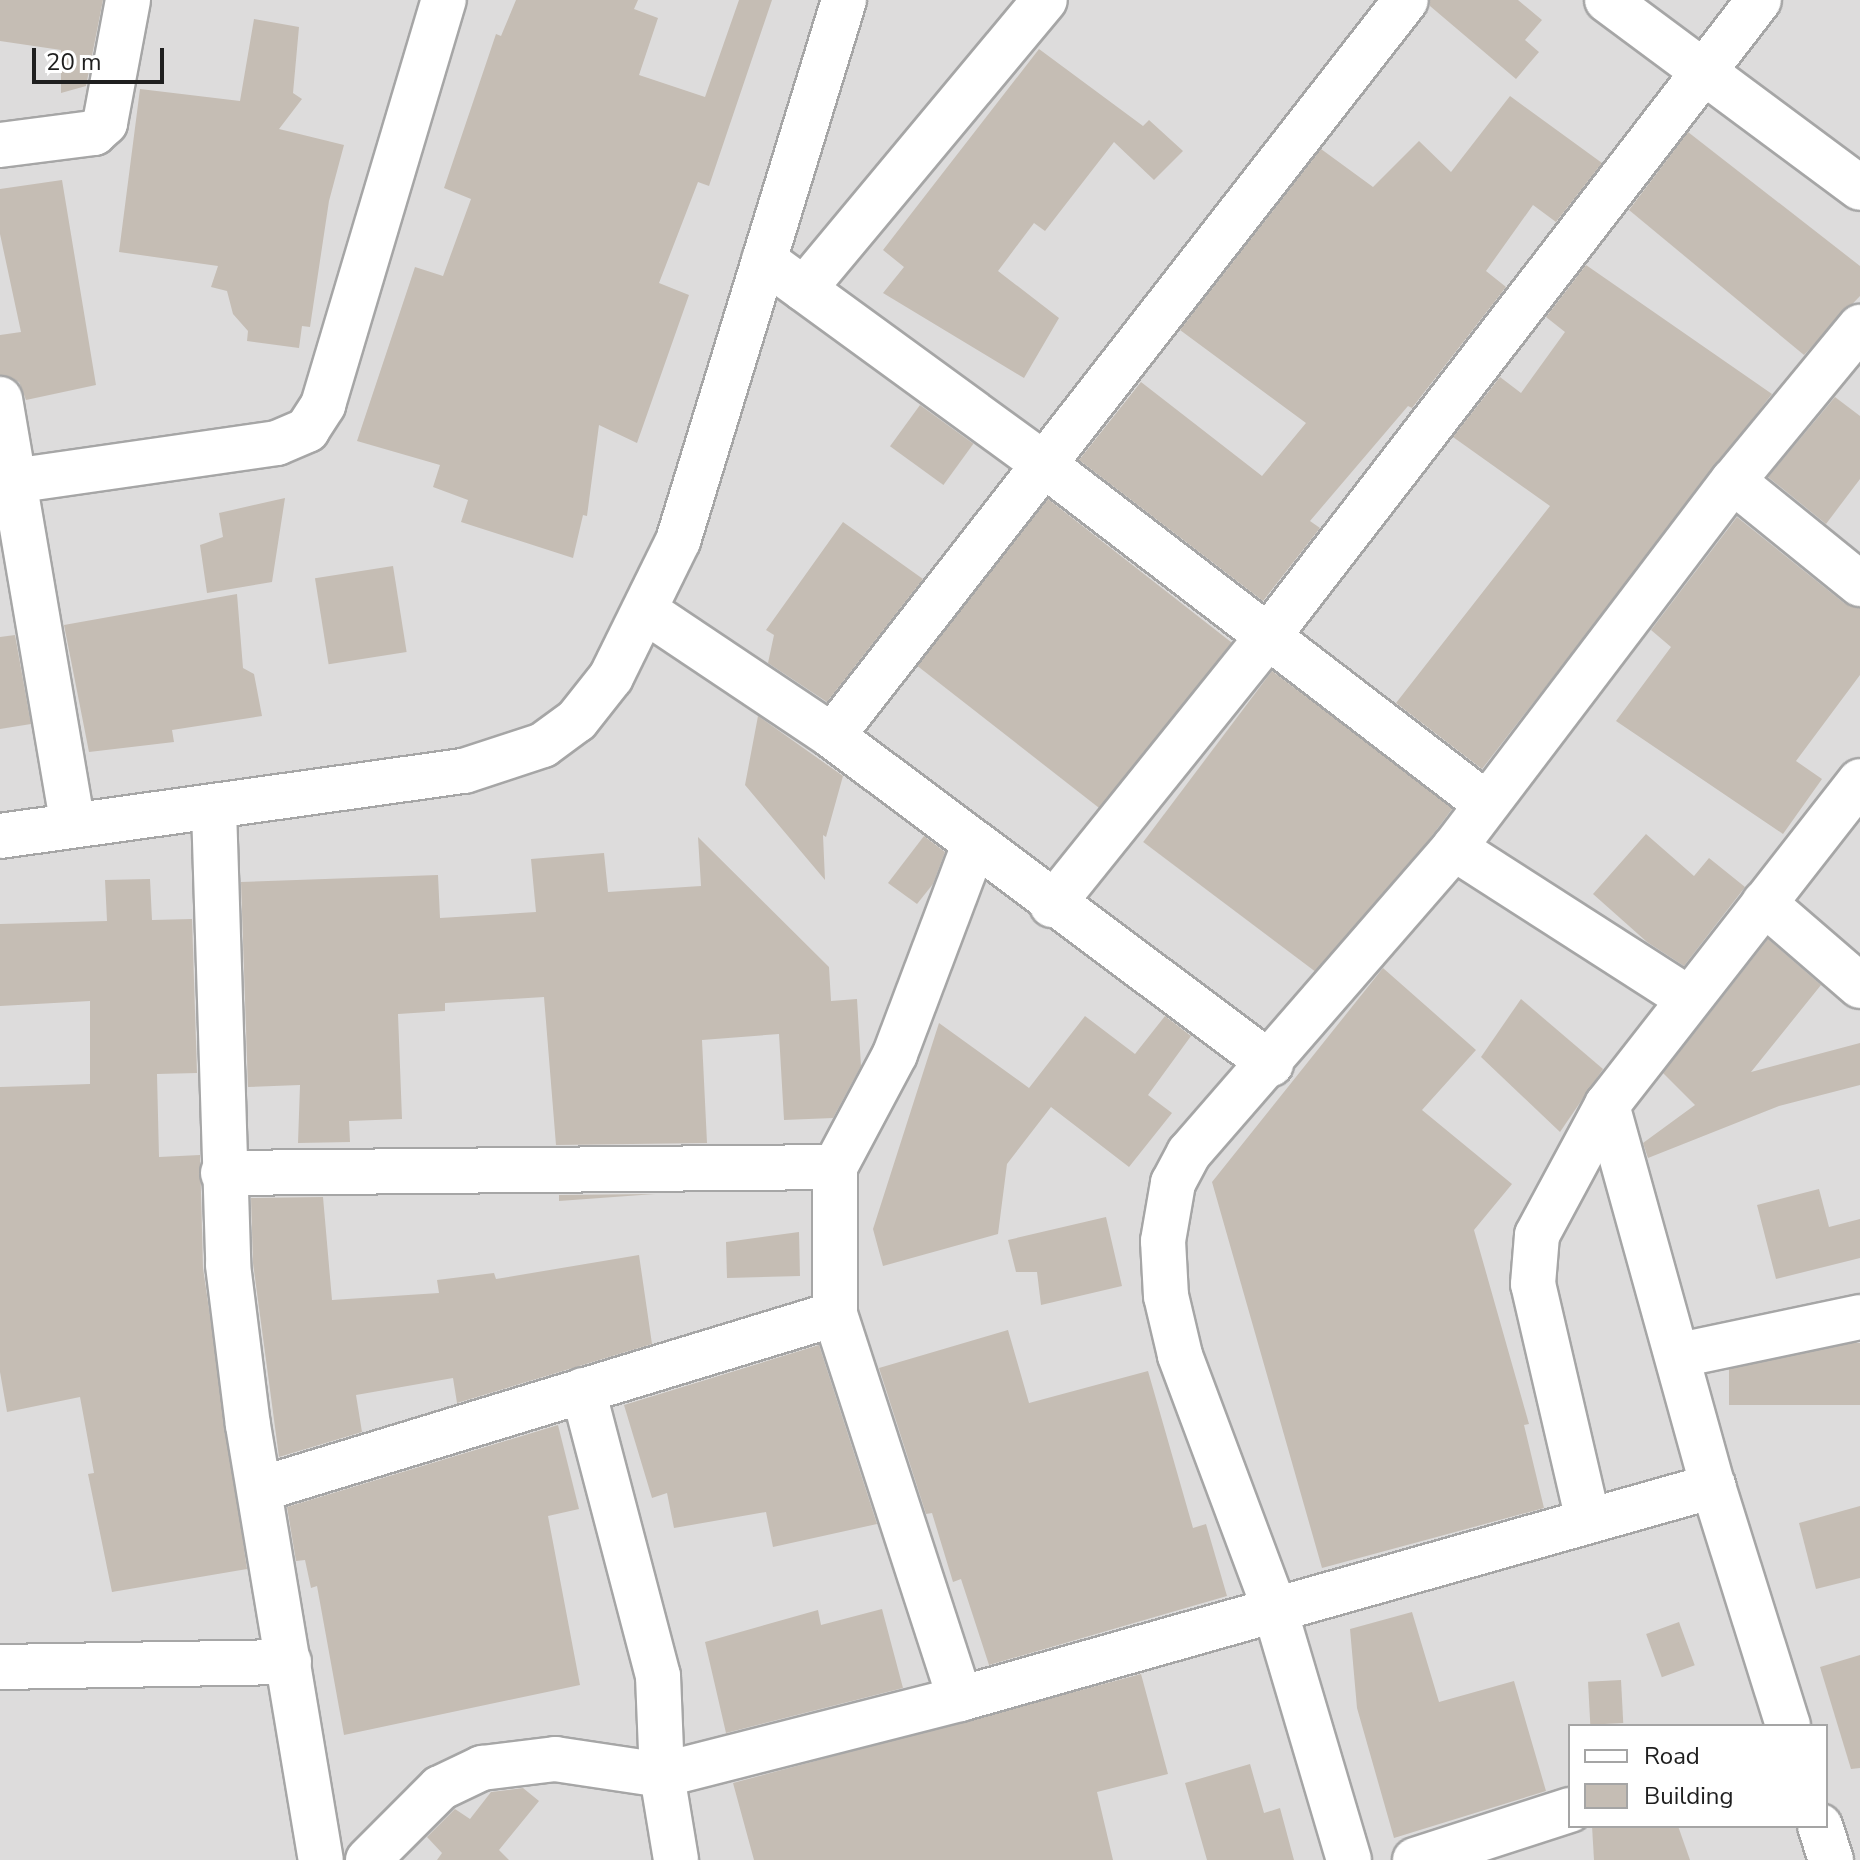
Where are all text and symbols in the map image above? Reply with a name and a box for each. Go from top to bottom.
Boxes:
scale bar [36,32,168,82]
text: 20 m [46,46,102,78]
legend [1568,1724,1828,1828]
text: Road [1644,1740,1700,1772]
text: Building [1644,1780,1734,1812]

